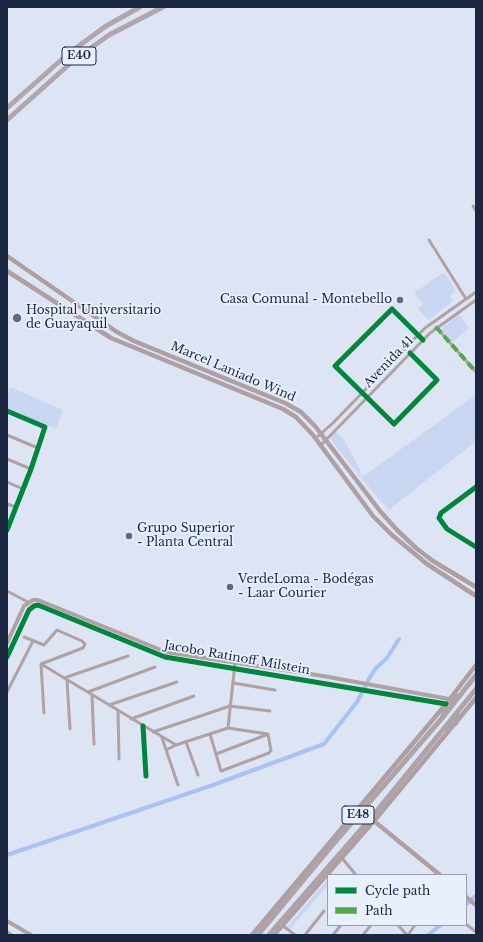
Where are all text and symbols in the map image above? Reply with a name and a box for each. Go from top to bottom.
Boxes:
road number: E40 [62,47,96,65]
place label: Casa Comunal - Montebello [220,293,392,307]
marker: Casa Comunal - Montebello [395,295,405,305]
place label: Hospital Universitario de Guayaquil [26,304,161,332]
marker: Hospital Universitario de Guayaquil [11,312,23,324]
street label: Avenida 41 [361,333,417,391]
street label: Marcel Laniado Wind [168,339,298,405]
place label: Grupo Superior - Planta Central [137,522,235,550]
marker: Grupo Superior - Planta Central [124,531,134,541]
place label: VerdeLoma - Bodégas - Laar Courier [238,573,374,601]
marker: VerdeLoma - Bodégas - Laar Courier [225,582,235,592]
street label: Jacobo Ratinoff Milstein [163,638,311,678]
road number: E48 [342,806,374,824]
legend [327,874,467,926]
text: Cycle path [365,883,430,898]
text: Path [365,903,393,918]

